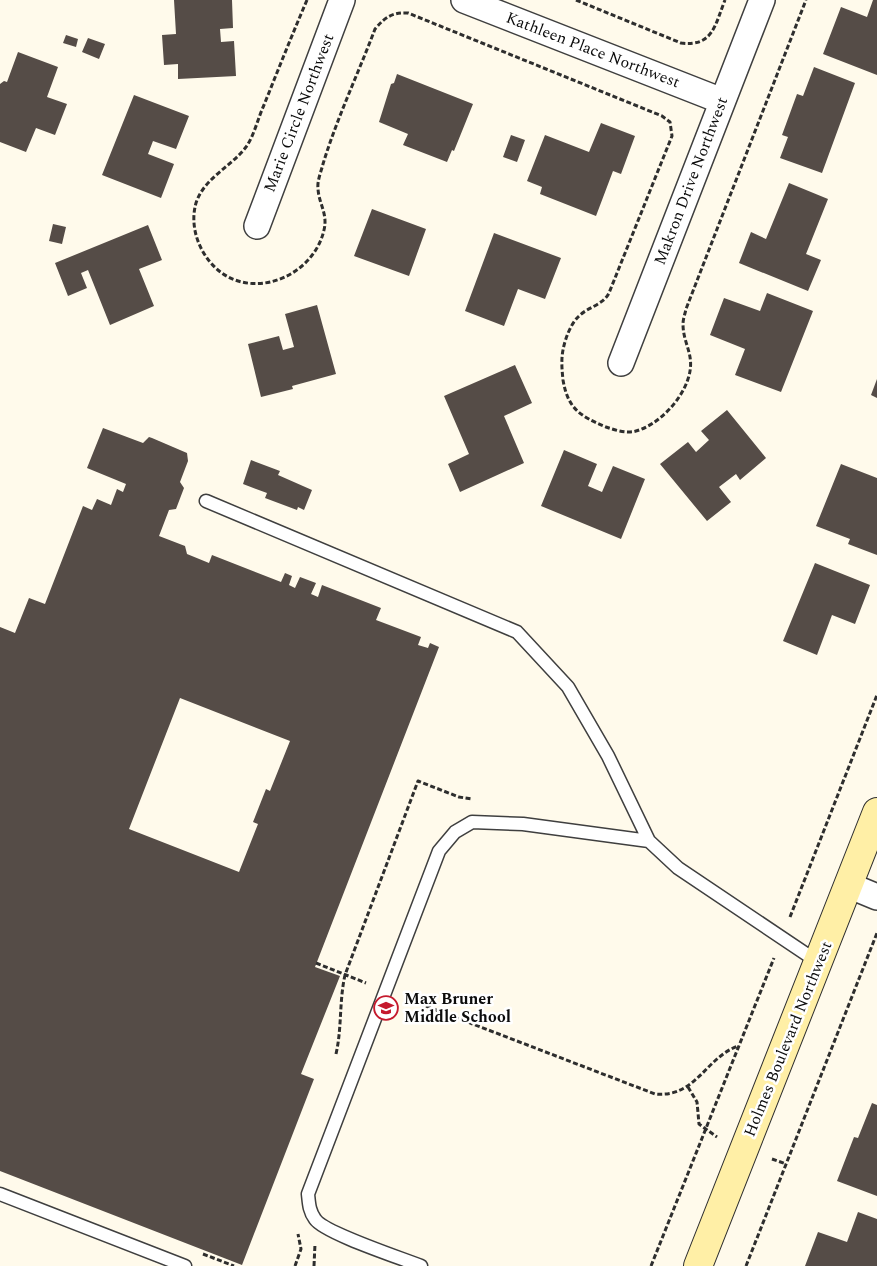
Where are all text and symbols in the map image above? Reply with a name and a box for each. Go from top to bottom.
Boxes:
street label: Kathleen Place Northwest [503,6,684,94]
street label: Marie Circle Northwest [258,30,340,196]
street label: Makron Drive Northwest [648,93,734,269]
street label: Holmes Boulevard Northwest [738,937,838,1140]
place label: Max Bruner Middle School [404,987,511,1029]
school or university icon: Max Bruner Middle School [373,995,399,1021]

